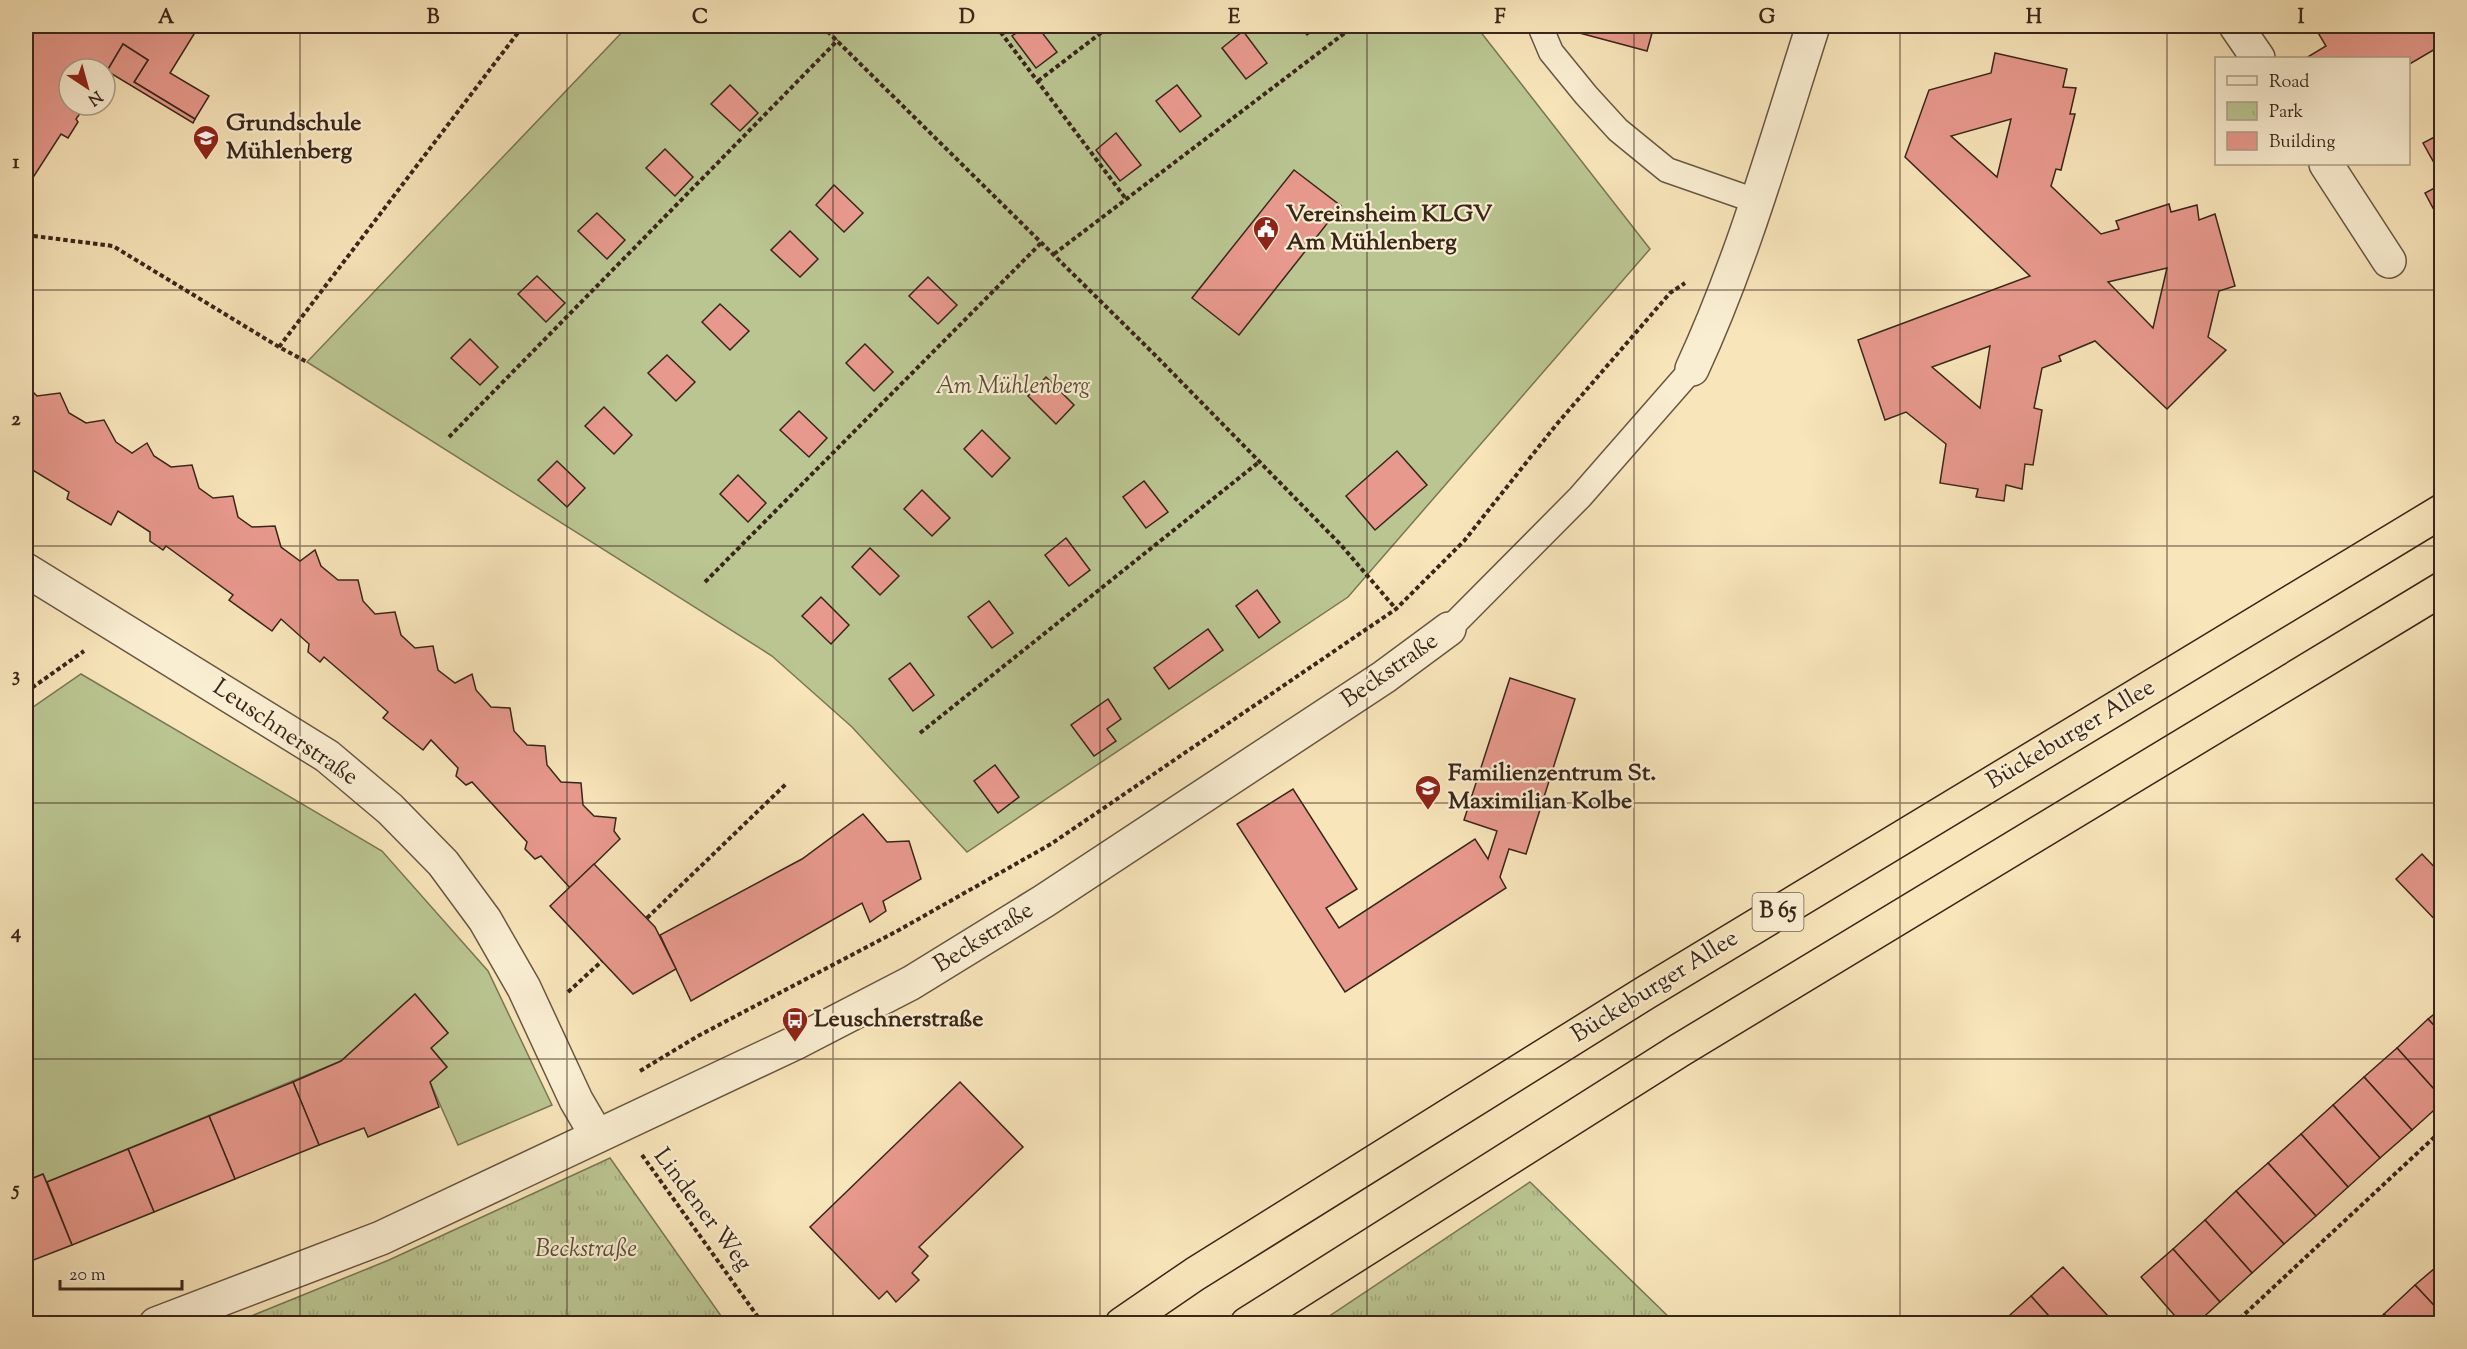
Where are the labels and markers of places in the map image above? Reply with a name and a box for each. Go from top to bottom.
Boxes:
place label: Grundschule Mühlenberg [226,107,361,169]
school or university icon: Grundschule Mühlenberg [191,123,221,161]
place label: Vereinsheim KLGV Am Mühlenberg [1286,198,1493,260]
public building icon: Vereinsheim KLGV Am Mühlenberg [1251,214,1281,252]
place label: Familienzentrum St. Maximilian Kolbe [1448,757,1656,819]
school or university icon: Familienzentrum St. Maximilian Kolbe [1413,773,1443,811]
place label: Leuschnerstraße [814,1003,983,1037]
bus stop icon: Leuschnerstraße [780,1005,810,1043]

